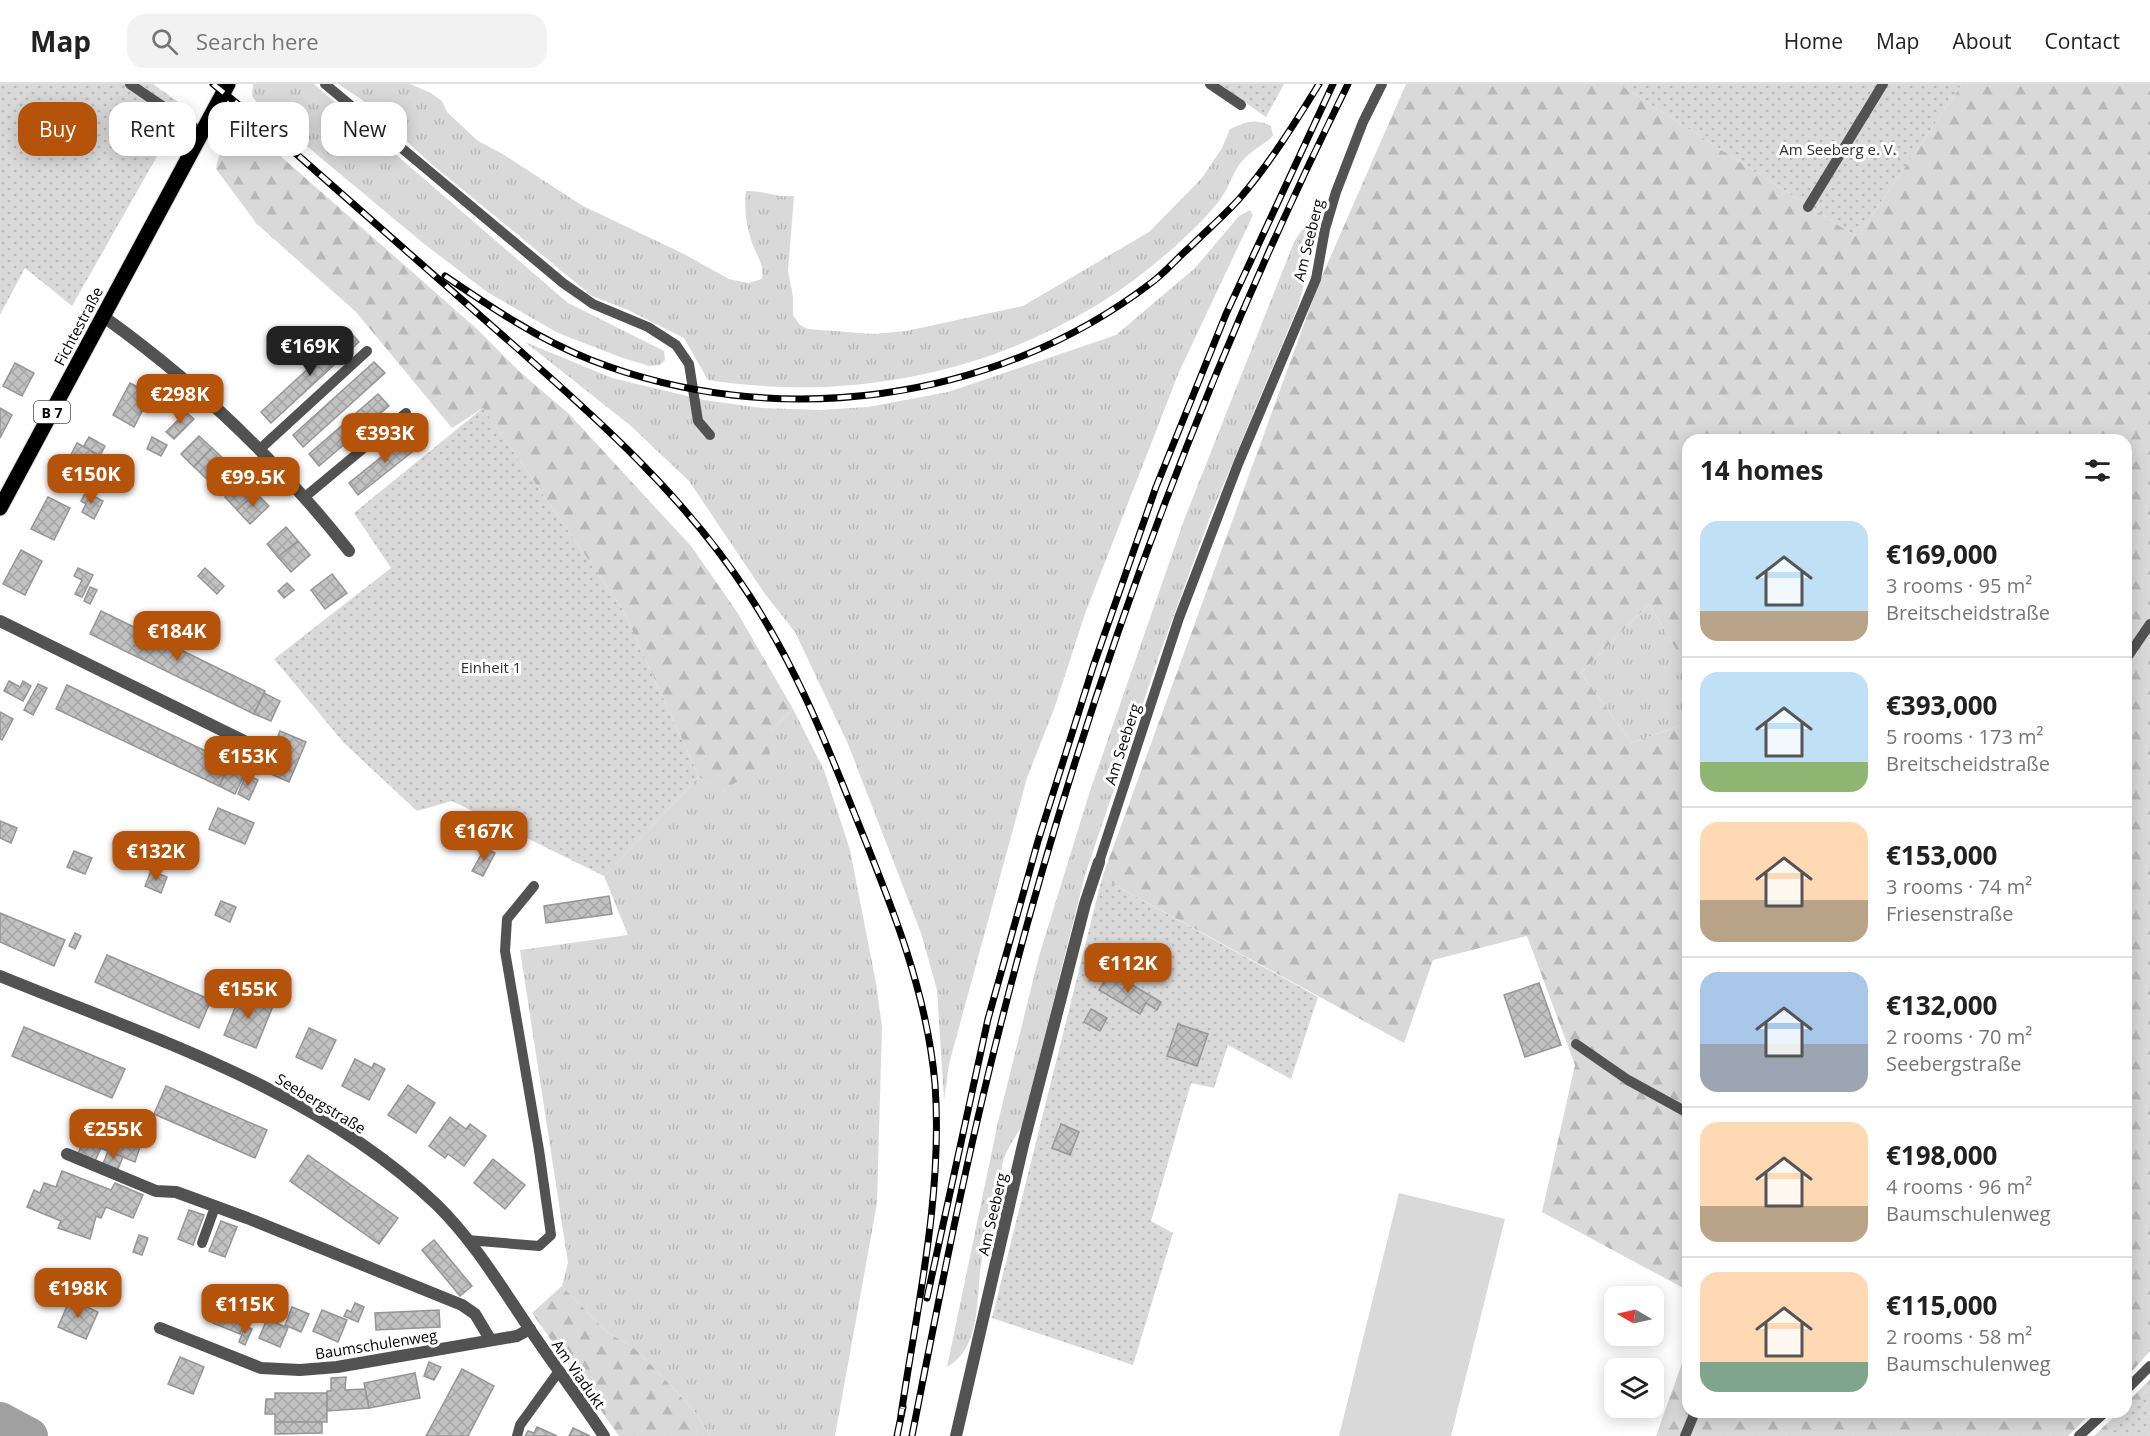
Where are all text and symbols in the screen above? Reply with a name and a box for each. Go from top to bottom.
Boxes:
search box [127,14,547,68]
text: Map [30,22,91,60]
icon: search [148,25,181,58]
text: Search here [196,26,319,56]
text: Home [1784,27,1843,55]
text: Map [1876,27,1919,55]
text: About [1952,27,2012,55]
text: Contact [2045,27,2120,55]
chip: Buy [18,102,97,156]
chip: Rent [109,102,196,156]
chip: Filters [208,102,309,156]
chip: New [321,102,407,156]
park label: Am Seeberg e. V. [1779,139,1897,159]
street label: Am Seeberg [1288,197,1328,283]
street label: Fichtestraße [49,283,107,369]
pin: €169K [268,326,352,377]
text: €169K [280,332,340,359]
pin: €298K [138,374,222,425]
text: €298K [150,380,210,407]
road number: B 7 [34,401,70,423]
pin: €393K [343,413,427,464]
text: €393K [355,419,415,446]
text: 14 homes [1700,452,1824,488]
pin: €150K [49,454,133,505]
icon: filters [2081,454,2114,487]
pin: €99.5K [204,457,302,508]
text: €150K [61,460,121,487]
text: €99.5K [221,463,285,490]
text: €169,000 [1886,536,1997,572]
icon: home [1748,545,1820,617]
text: 3 rooms · 95 m² [1886,572,2032,599]
text: Breitscheidstraße [1886,599,2050,626]
pin: €184K [135,611,219,662]
text: €184K [147,617,207,644]
park label: Einheit 1 [461,657,521,677]
text: €393,000 [1886,687,1997,723]
icon: home [1748,696,1820,768]
street label: Am Seeberg [1099,701,1145,787]
text: 5 rooms · 173 m² [1886,723,2044,750]
pin: €153K [206,736,290,787]
text: €153K [218,742,278,769]
text: Breitscheidstraße [1886,750,2050,777]
pin: €167K [442,811,526,862]
text: €167K [454,817,514,844]
pin: €132K [114,831,198,882]
text: €132K [126,837,186,864]
text: €153,000 [1886,837,1997,873]
icon: home [1748,846,1820,918]
text: 3 rooms · 74 m² [1886,873,2032,900]
text: Friesenstraße [1886,900,2013,927]
pin: €112K [1086,943,1170,994]
text: €112K [1098,949,1158,976]
pin: €155K [206,969,290,1020]
text: €155K [218,975,278,1002]
text: €132,000 [1886,987,1997,1023]
icon: home [1748,996,1820,1068]
text: 2 rooms · 70 m² [1886,1023,2032,1050]
text: Seebergstraße [1886,1050,2022,1077]
street label: Seebergstraße [272,1068,370,1138]
pin: €255K [71,1109,155,1160]
text: €255K [83,1115,143,1142]
text: €198,000 [1886,1137,1997,1173]
icon: home [1748,1146,1820,1218]
street label: Am Seeberg [973,1171,1011,1257]
text: 4 rooms · 96 m² [1886,1173,2032,1200]
text: Baumschulenweg [1886,1200,2051,1227]
pin: €198K [36,1268,120,1319]
text: €198K [48,1274,108,1301]
pin: €115K [203,1284,287,1335]
north arrow [1604,1286,1664,1346]
map controls [1604,1286,1664,1418]
text: €115,000 [1886,1287,1997,1323]
text: €115K [215,1290,275,1317]
icon: home [1748,1296,1820,1368]
text: 2 rooms · 58 m² [1886,1323,2032,1350]
street label: Baumschulenweg [313,1324,439,1364]
street label: Am Viadukt [548,1336,610,1412]
text: Baumschulenweg [1886,1350,2051,1377]
button: layers [1604,1358,1664,1418]

